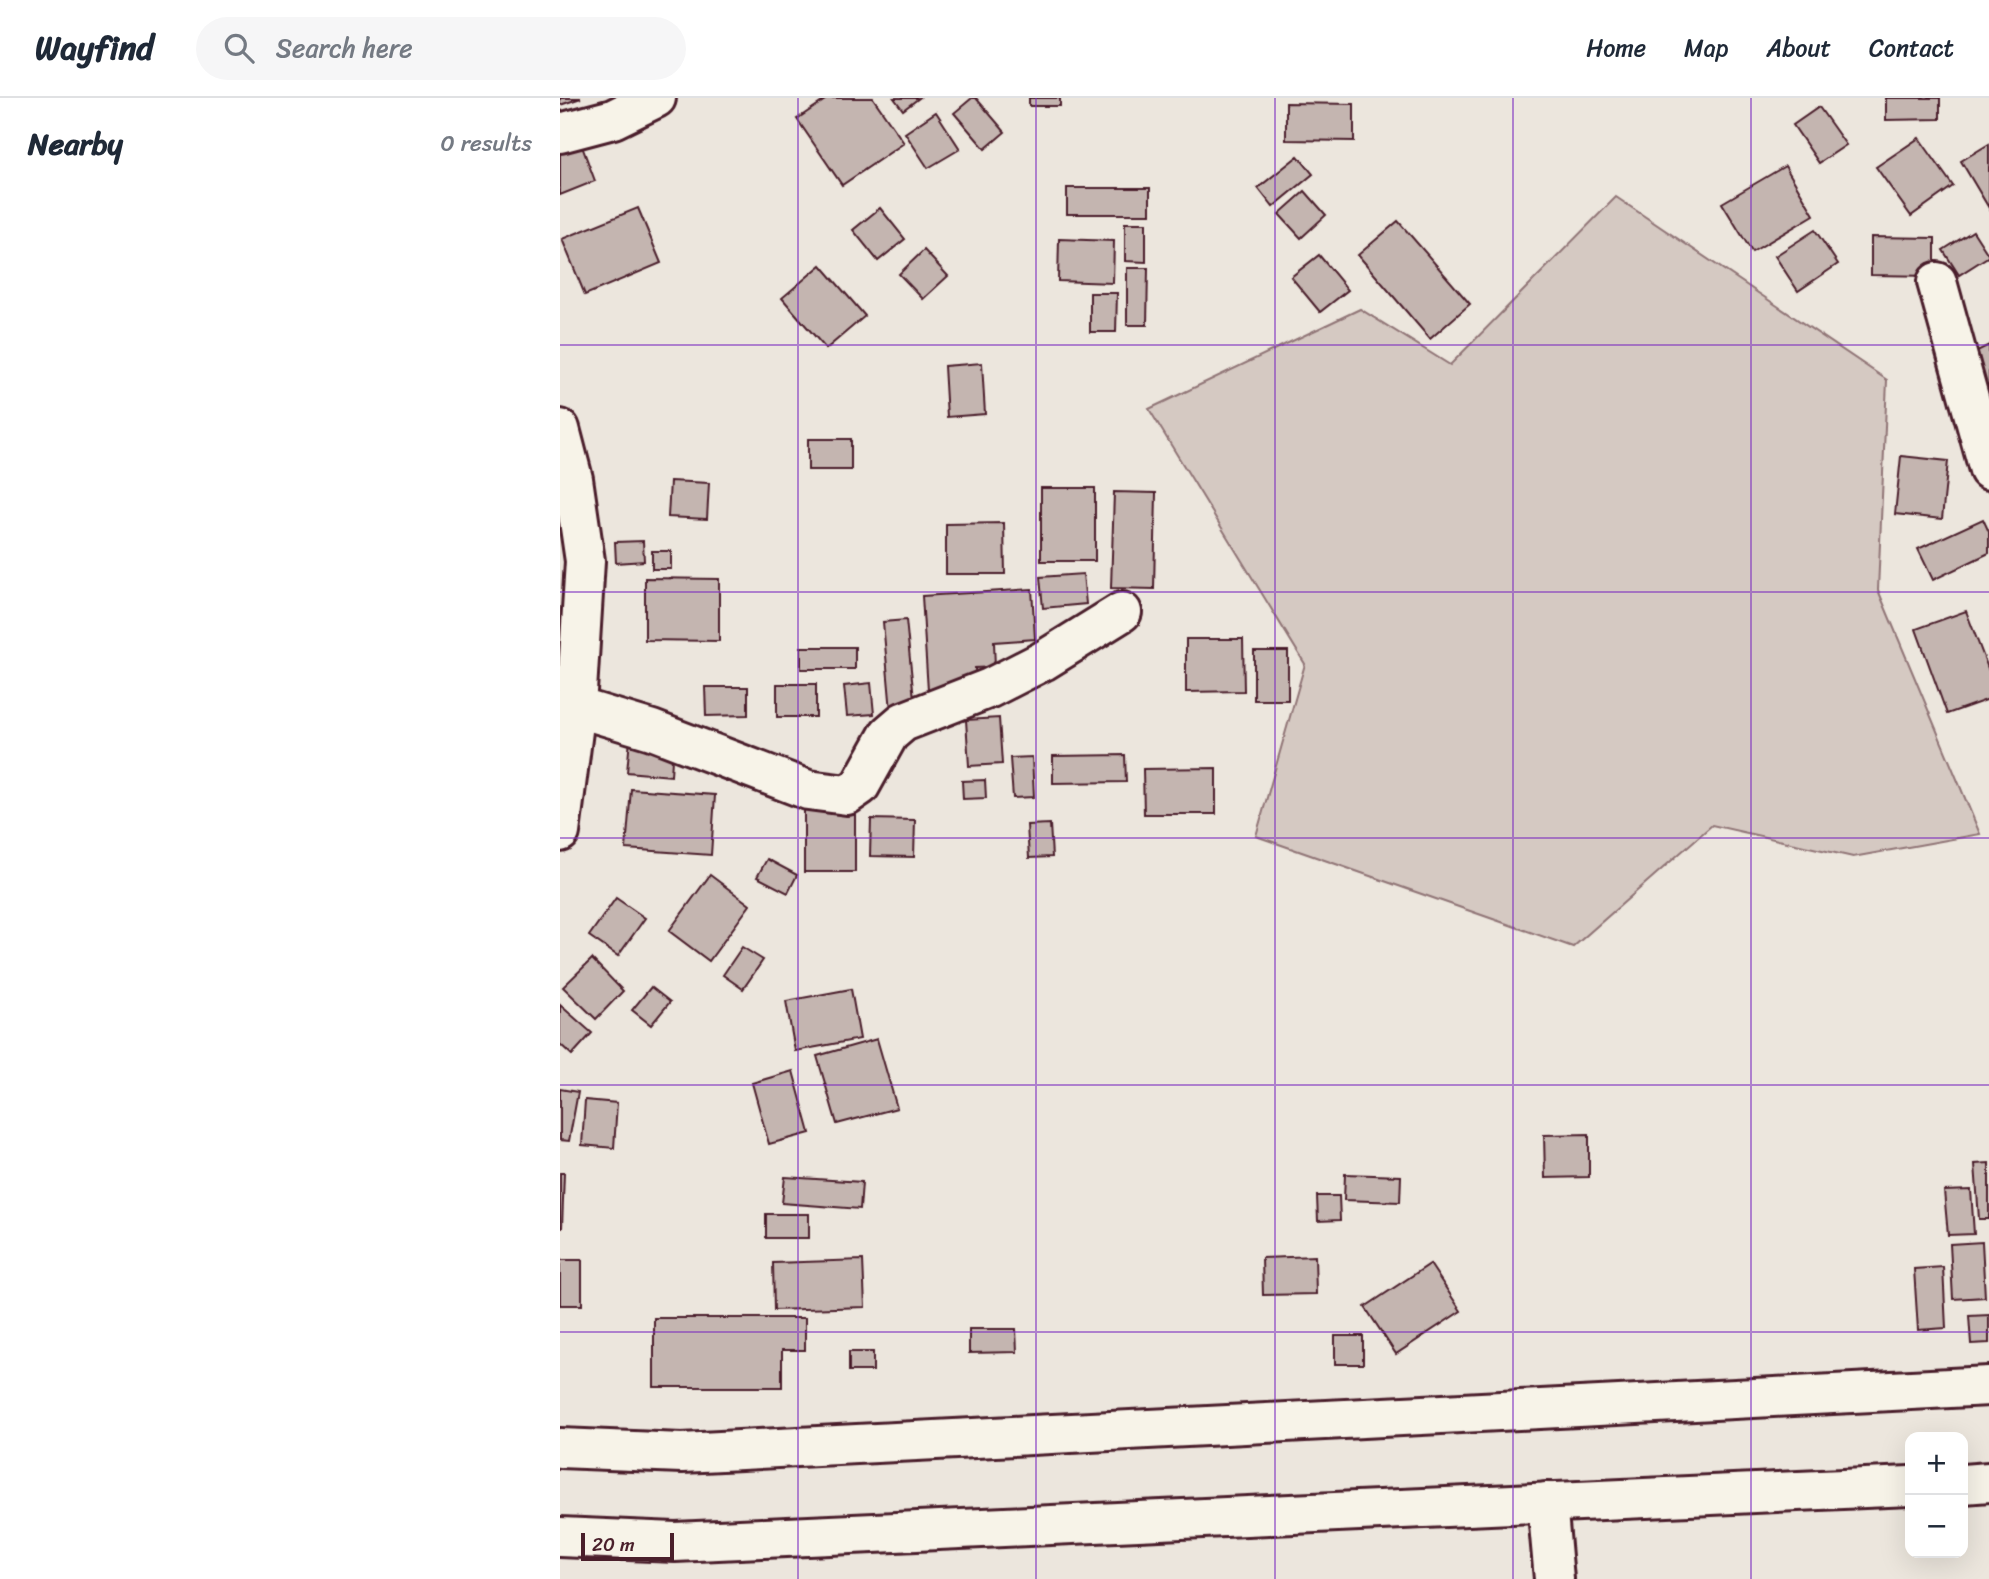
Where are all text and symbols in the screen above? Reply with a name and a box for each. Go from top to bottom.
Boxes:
search box [196,17,686,80]
text: Wayfind [35,19,154,77]
text: Search here [276,25,413,71]
text: Home [1586,27,1646,69]
text: Map [1684,27,1728,69]
text: About [1766,27,1831,69]
text: Contact [1869,27,1954,69]
icon: search [220,29,258,67]
text: Nearby [28,117,123,171]
text: 0 results [440,123,532,164]
map controls [1905,1432,1968,1558]
button: + [1905,1432,1968,1495]
button: − [1905,1495,1968,1558]
text: 20 m [592,1528,635,1561]
scale bar [581,1530,674,1562]

